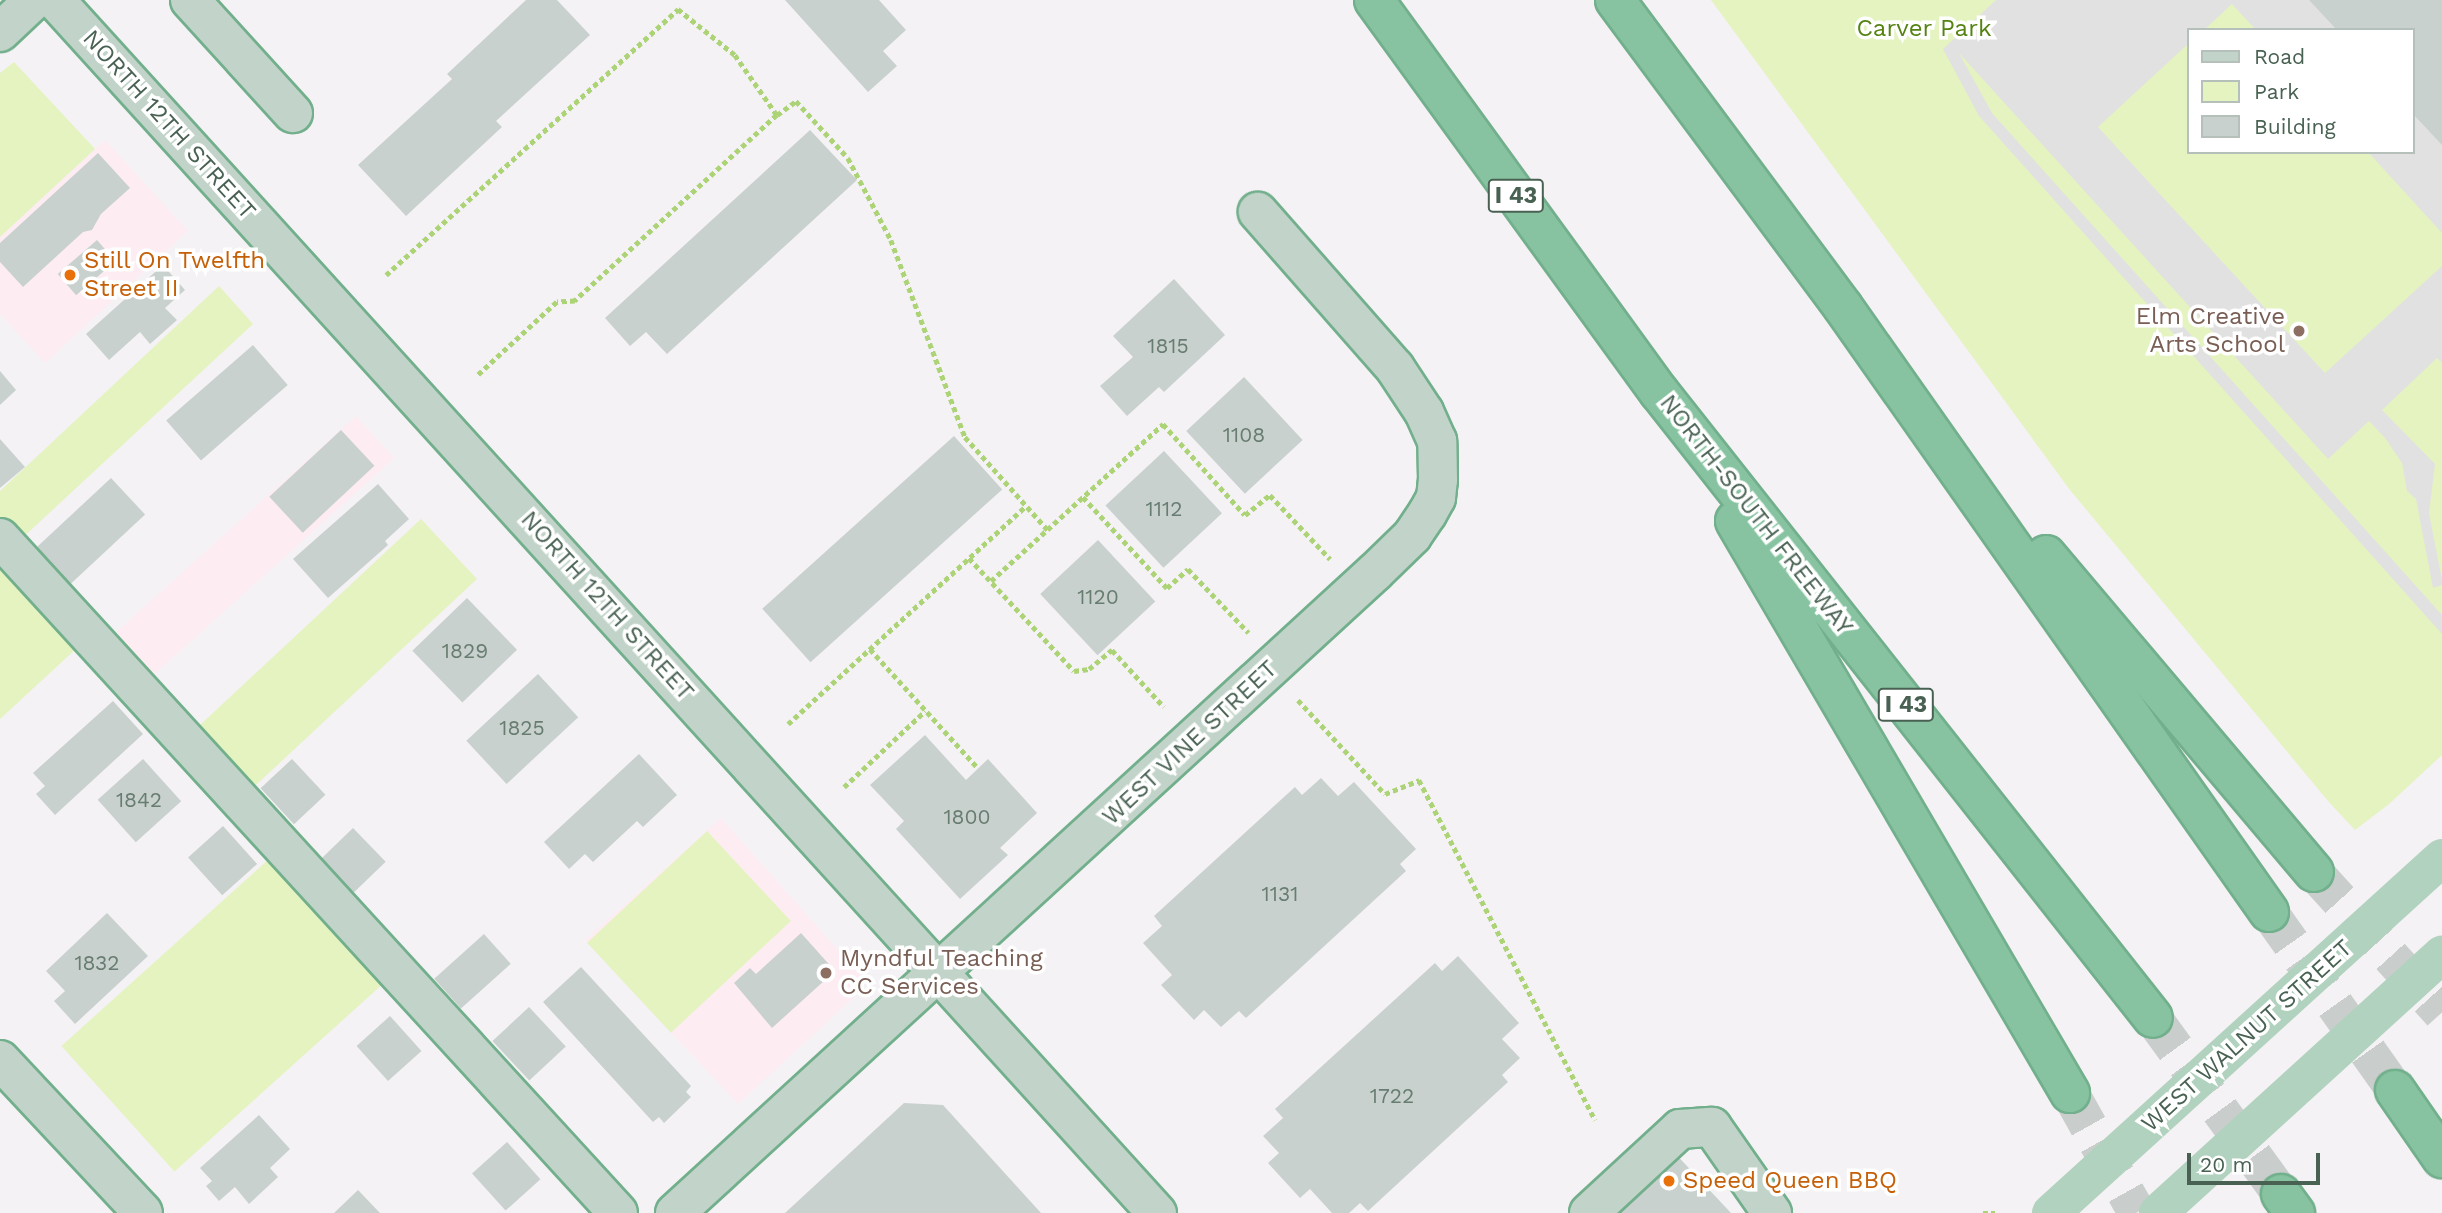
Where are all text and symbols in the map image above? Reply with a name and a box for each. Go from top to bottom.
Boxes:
park label: Carver Park [1856,15,1992,43]
street label: NORTH 12TH STREET [76,24,262,226]
legend [2186,28,2414,154]
text: Road [2254,44,2305,69]
text: Park [2254,79,2299,104]
text: Building [2254,114,2336,139]
road number: I 43 [1486,176,1546,216]
place label: Still On Twelfth Street II [84,247,267,303]
marker: Still On Twelfth Street II [62,267,78,283]
place label: Elm Creative Arts School [2136,303,2285,359]
marker: Elm Creative Arts School [2291,323,2307,339]
house number: 1815 [1147,333,1189,359]
street label: NORTH-SOUTH FREEWAY [1653,389,1859,641]
house number: 1108 [1223,422,1265,448]
house number: 1112 [1146,496,1182,522]
street label: NORTH 12TH STREET [514,505,700,707]
house number: 1120 [1077,584,1119,610]
house number: 1829 [442,638,488,664]
street label: WEST VINE STREET [1096,654,1284,832]
road number: I 43 [1876,685,1936,724]
house number: 1825 [499,715,545,741]
house number: 1842 [116,787,162,813]
house number: 1800 [943,804,991,830]
house number: 1131 [1262,881,1298,907]
street label: WEST WALNUT STREET [2135,933,2359,1139]
place label: Myndful Teaching CC Services [840,945,1044,1001]
house number: 1832 [74,950,120,976]
marker: Myndful Teaching CC Services [818,965,834,981]
house number: 1722 [1370,1083,1414,1109]
scale bar [2190,1140,2323,1184]
text: 20 m [2200,1152,2252,1177]
place label: Speed Queen BBQ [1683,1167,1897,1195]
marker: Speed Queen BBQ [1661,1173,1677,1189]

